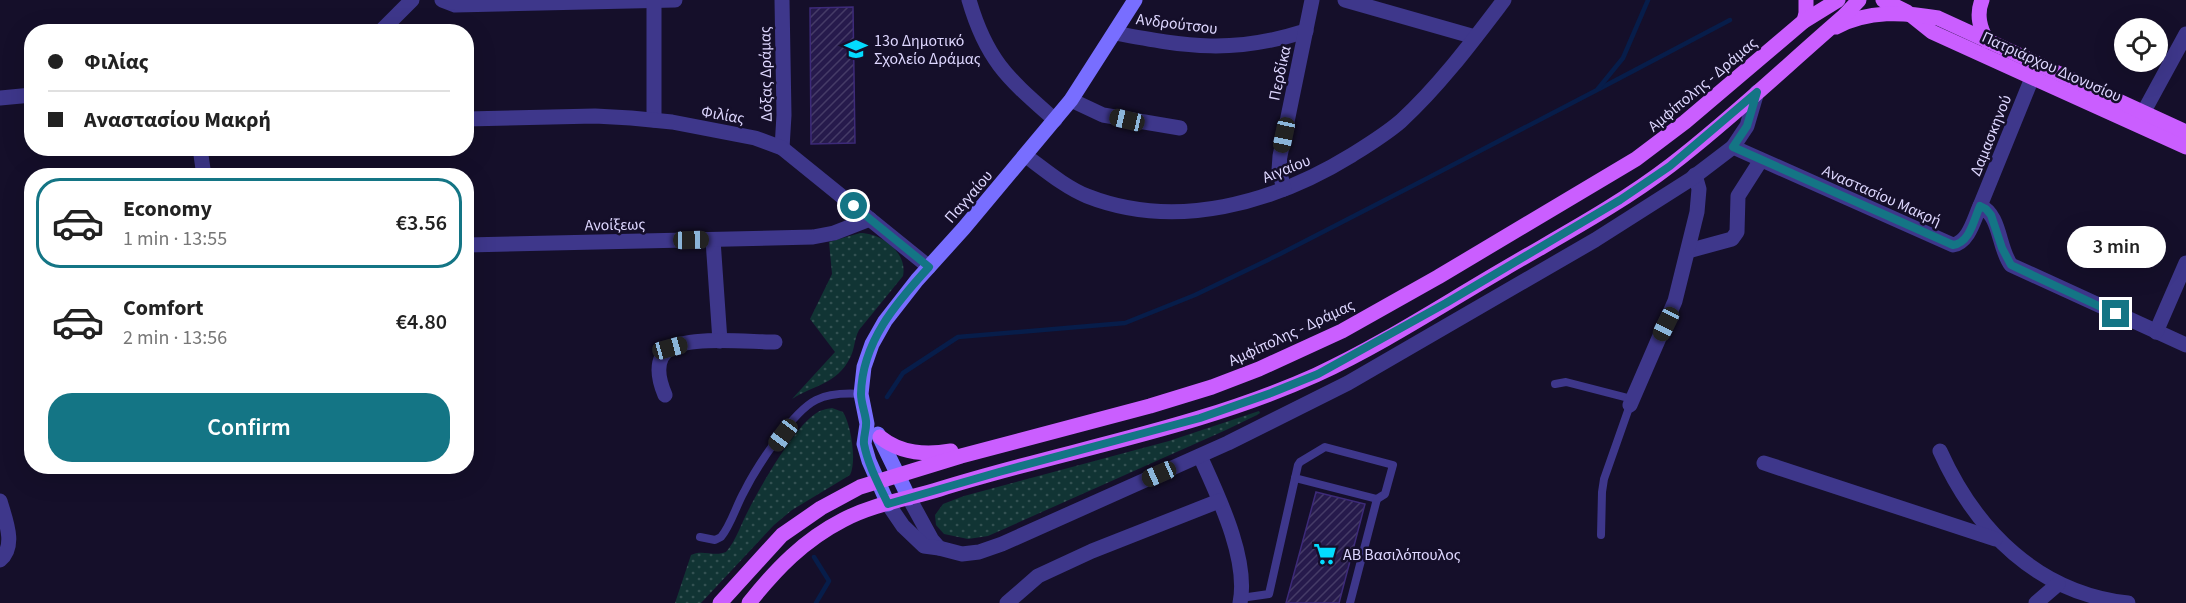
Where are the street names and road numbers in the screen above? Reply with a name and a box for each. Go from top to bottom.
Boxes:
street label: Ανδρούτσου [1135,8,1219,40]
street label: Δόξας Δράμας [754,26,778,122]
street label: Πατριάρχου Διονυσίου [1978,26,2125,108]
street label: Αμφίπολης - Δράμας [1643,32,1762,137]
street label: Περδίκα [1263,44,1297,103]
street label: Δαμασκηνού [1965,92,2017,179]
street label: Φιλίας [700,100,746,130]
street label: Αιγαίου [1259,149,1314,189]
street label: Αναστασίου Μακρή [1818,160,1945,232]
street label: Παγγαίου [940,165,998,228]
street label: Ανοίξεως [585,213,646,237]
street label: Αμφίπολης - Δράμας [1225,294,1358,372]

